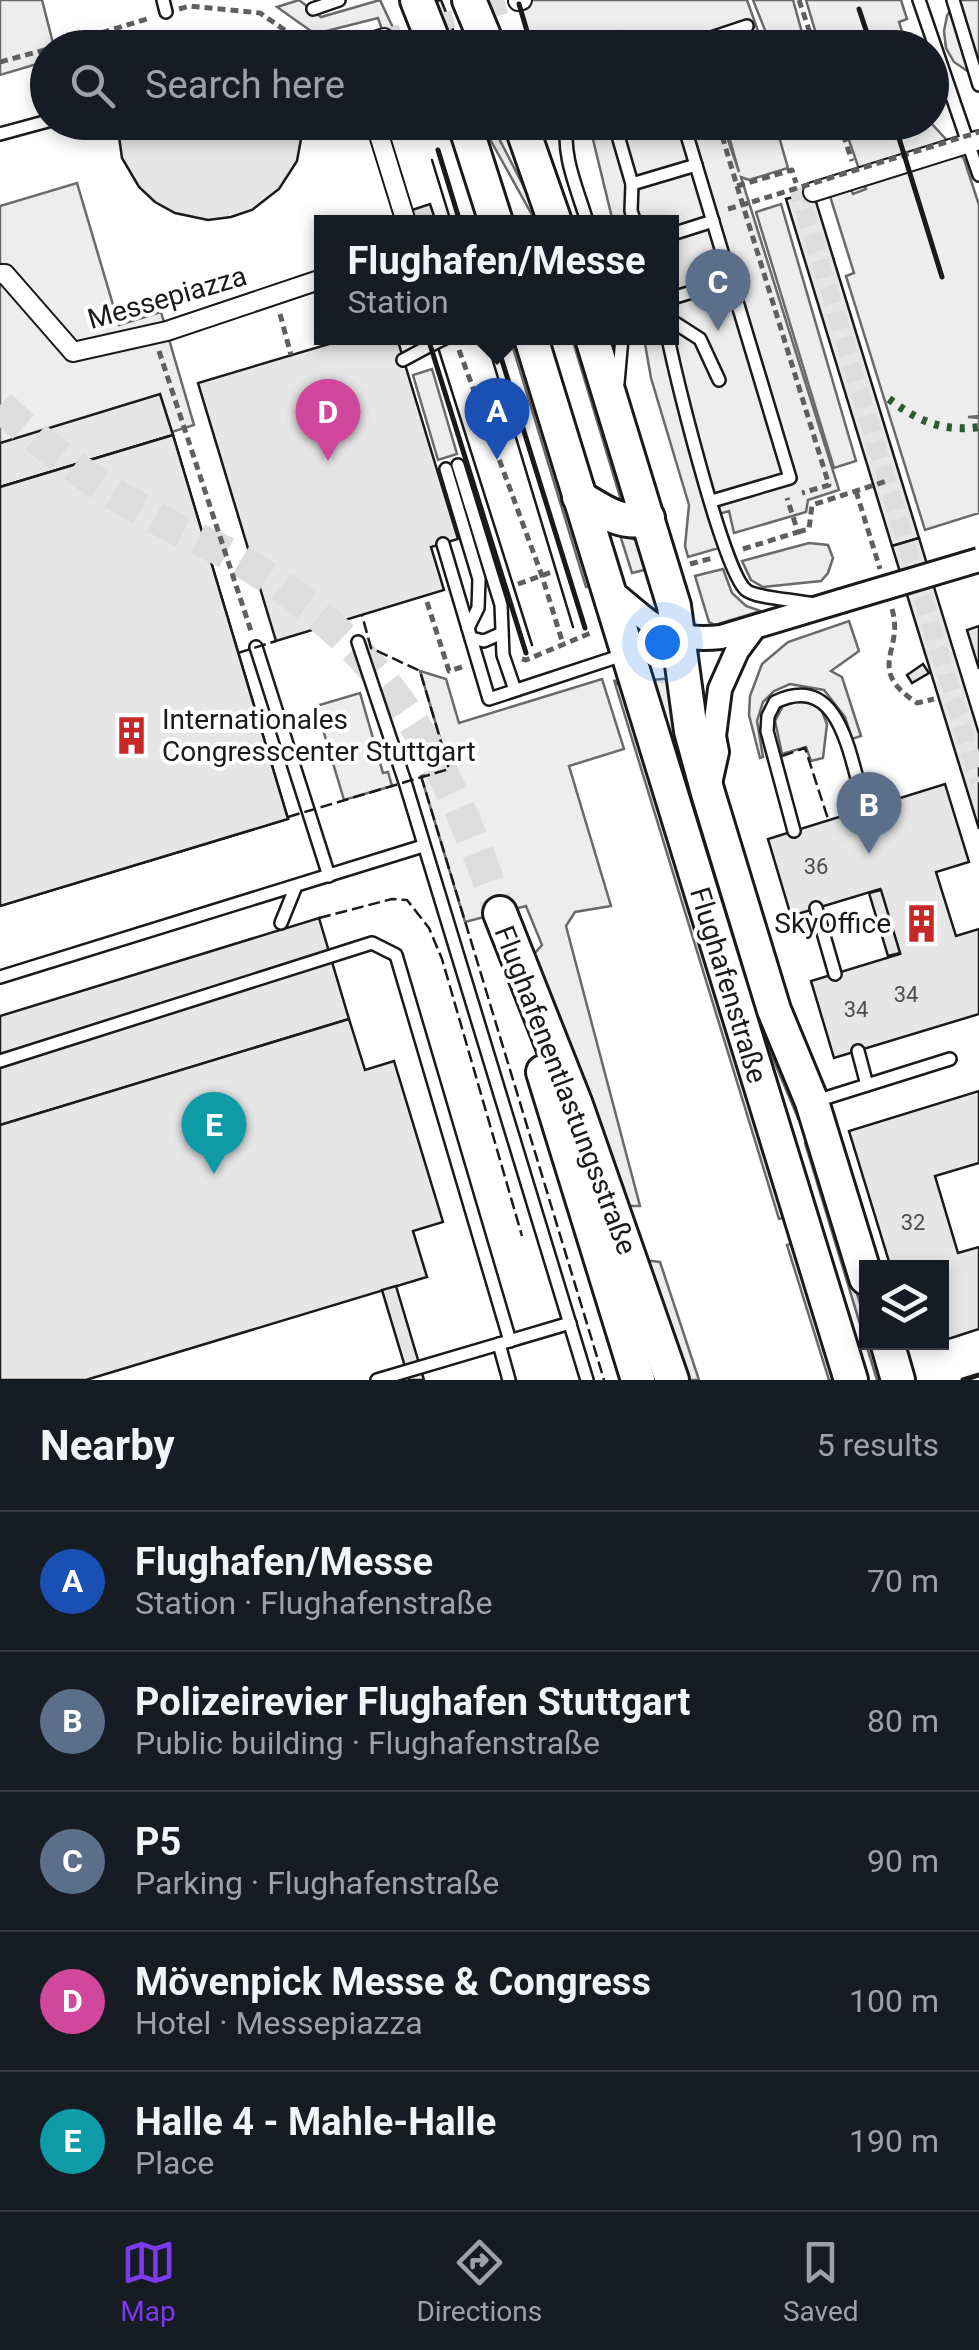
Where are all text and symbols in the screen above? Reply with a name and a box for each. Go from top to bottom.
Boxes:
search box [30,30,949,140]
icon: search [65,58,120,113]
text: Search here [145,63,345,107]
popup [314,215,679,345]
text: Flughafen/Messe [348,239,645,283]
pin: C [686,248,750,331]
street label: Messepiazza [84,259,250,336]
text: Station [348,283,449,321]
pin: D [296,378,360,461]
pin: A [464,378,530,460]
your location [637,617,688,668]
place label: Internationales Congresscenter Stuttgart [162,703,476,768]
building icon: Internationales Congresscenter Stuttgart [111,714,153,756]
pin: B [836,772,902,854]
house number: 36 [804,854,828,879]
street label: Flughafenstraße [683,883,774,1087]
building icon: SkyOffice [900,902,942,944]
place label: SkyOffice [774,907,891,940]
street label: Flughafenentlastungsstraße [488,921,644,1259]
house number: 34 [894,982,918,1007]
house number: 34 [844,997,868,1022]
pin: E [182,1092,246,1174]
house number: 32 [901,1210,925,1235]
map controls [859,1260,949,1350]
button: layers [859,1260,949,1350]
text: Nearby [40,1421,175,1470]
text: 5 results [817,1426,939,1464]
text: Flughafen/Messe [135,1540,433,1584]
text: A [62,1562,83,1600]
text: 70 m [867,1562,939,1600]
text: Station · Flughafenstraße [135,1584,492,1622]
text: Polizeirevier Flughafen Stuttgart [135,1680,690,1724]
text: B [62,1702,83,1740]
text: 80 m [867,1702,939,1740]
text: Public building · Flughafenstraße [135,1724,600,1762]
text: P5 [135,1820,181,1864]
text: C [62,1842,83,1880]
text: 90 m [867,1842,939,1880]
text: Parking · Flughafenstraße [135,1864,499,1902]
text: Mövenpick Messe & Congress [135,1960,651,2004]
text: D [62,1982,83,2020]
text: 100 m [849,1982,939,2020]
text: Hotel · Messepiazza [135,2004,423,2042]
text: Halle 4 - Mahle-Halle [135,2100,496,2144]
text: E [64,2122,82,2160]
text: 190 m [849,2122,939,2160]
text: Place [135,2144,214,2182]
tab: Map [120,2235,176,2328]
tab: Directions [416,2235,542,2328]
tab: Saved [783,2235,859,2328]

